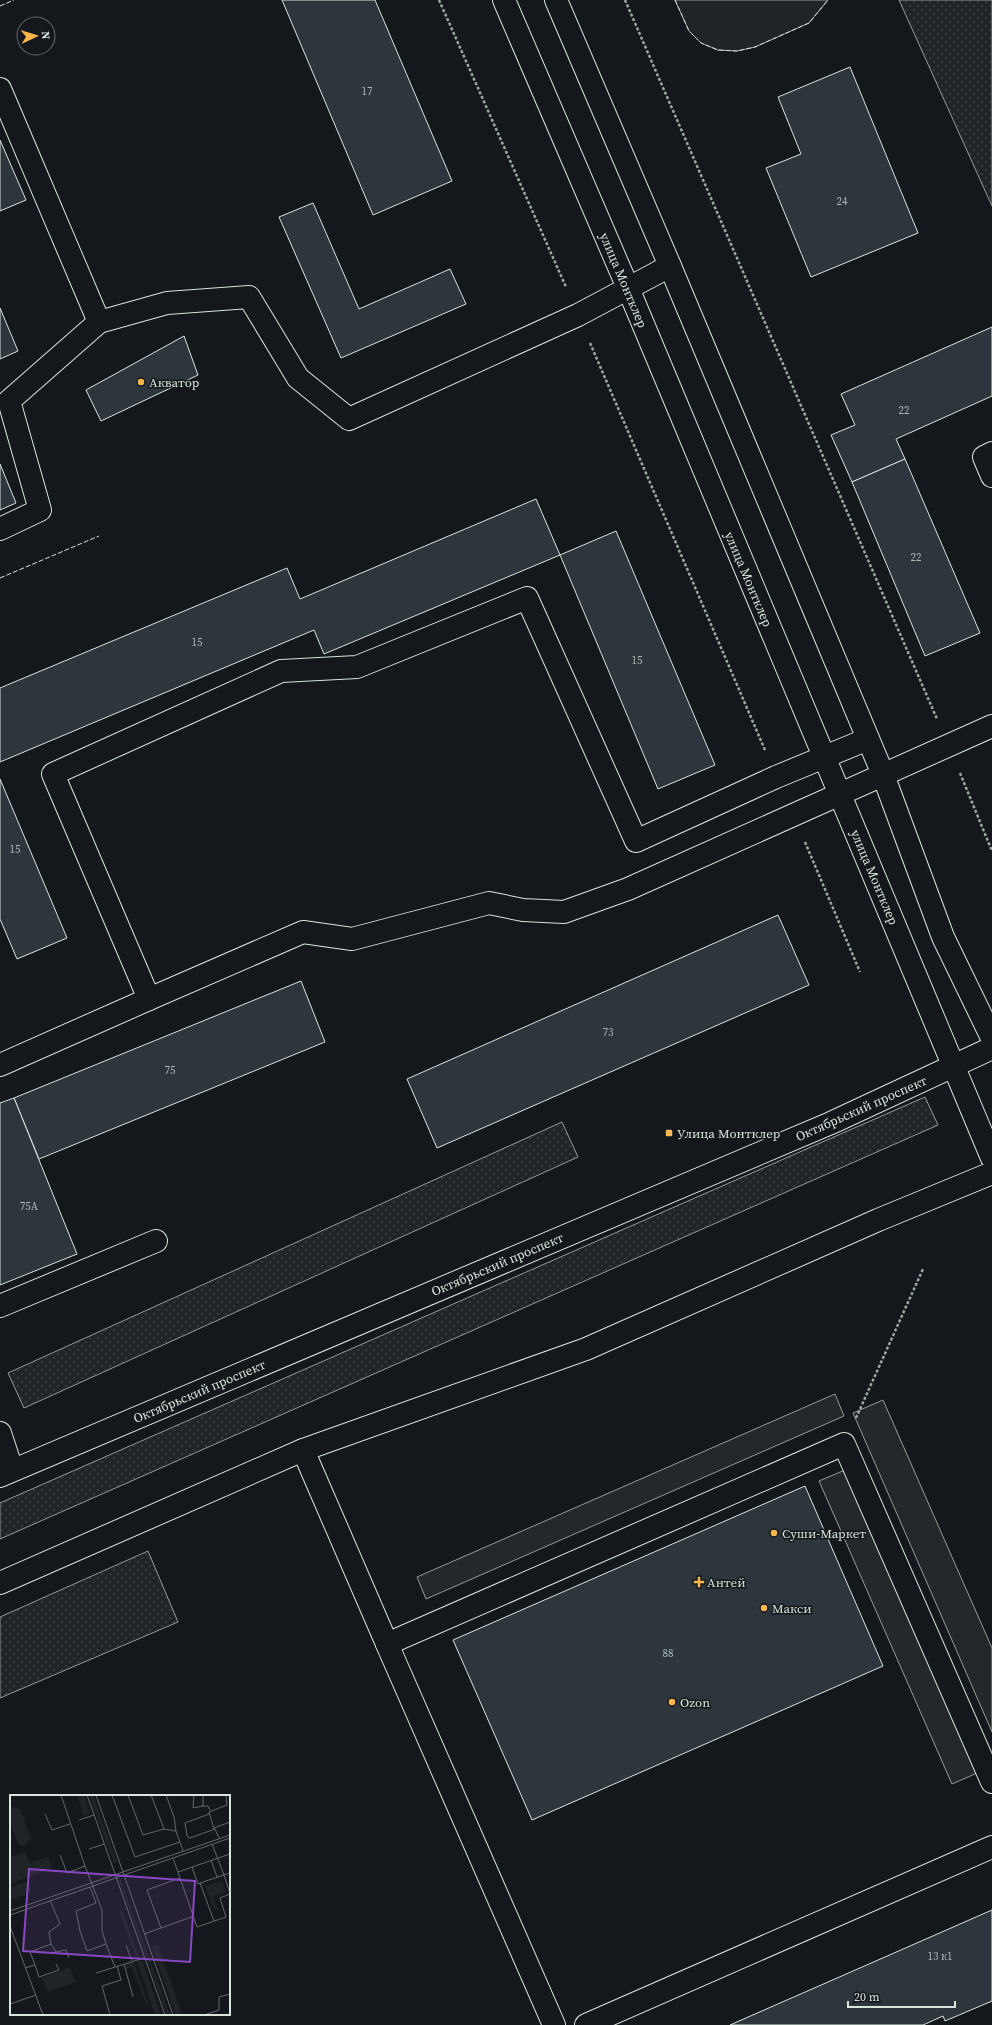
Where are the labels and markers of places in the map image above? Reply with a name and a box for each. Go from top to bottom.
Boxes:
place label: Акватор [149,374,199,391]
marker: Акватор [136,377,146,387]
place label: Улица Монтклер [677,1125,780,1142]
marker: Улица Монтклер [664,1128,674,1138]
place label: Суши-Маркет [782,1525,866,1542]
marker: Суши-Маркет [769,1528,779,1538]
place label: Антей [707,1574,746,1591]
marker: Антей [694,1577,704,1587]
place label: Макси [772,1600,812,1617]
marker: Макси [759,1603,769,1613]
place label: Ozon [680,1694,710,1711]
marker: Ozon [667,1697,677,1707]

